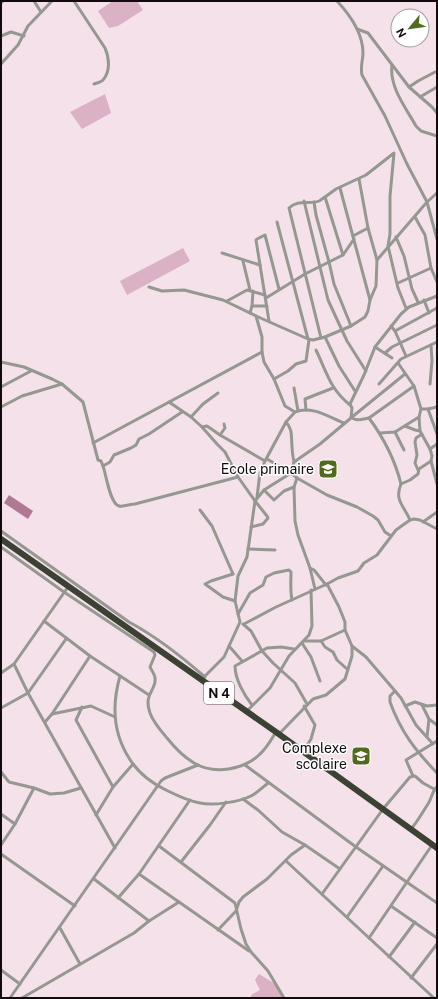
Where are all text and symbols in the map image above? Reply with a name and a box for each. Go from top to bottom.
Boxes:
north arrow [390,8,430,48]
text: N [394,26,409,40]
school or university icon: Ecole primaire [317,458,339,480]
place label: Ecole primaire [221,461,314,477]
road number: N 4 [204,682,234,704]
place label: Complexe scolaire [282,740,347,772]
school or university icon: Complexe scolaire [350,745,372,767]

